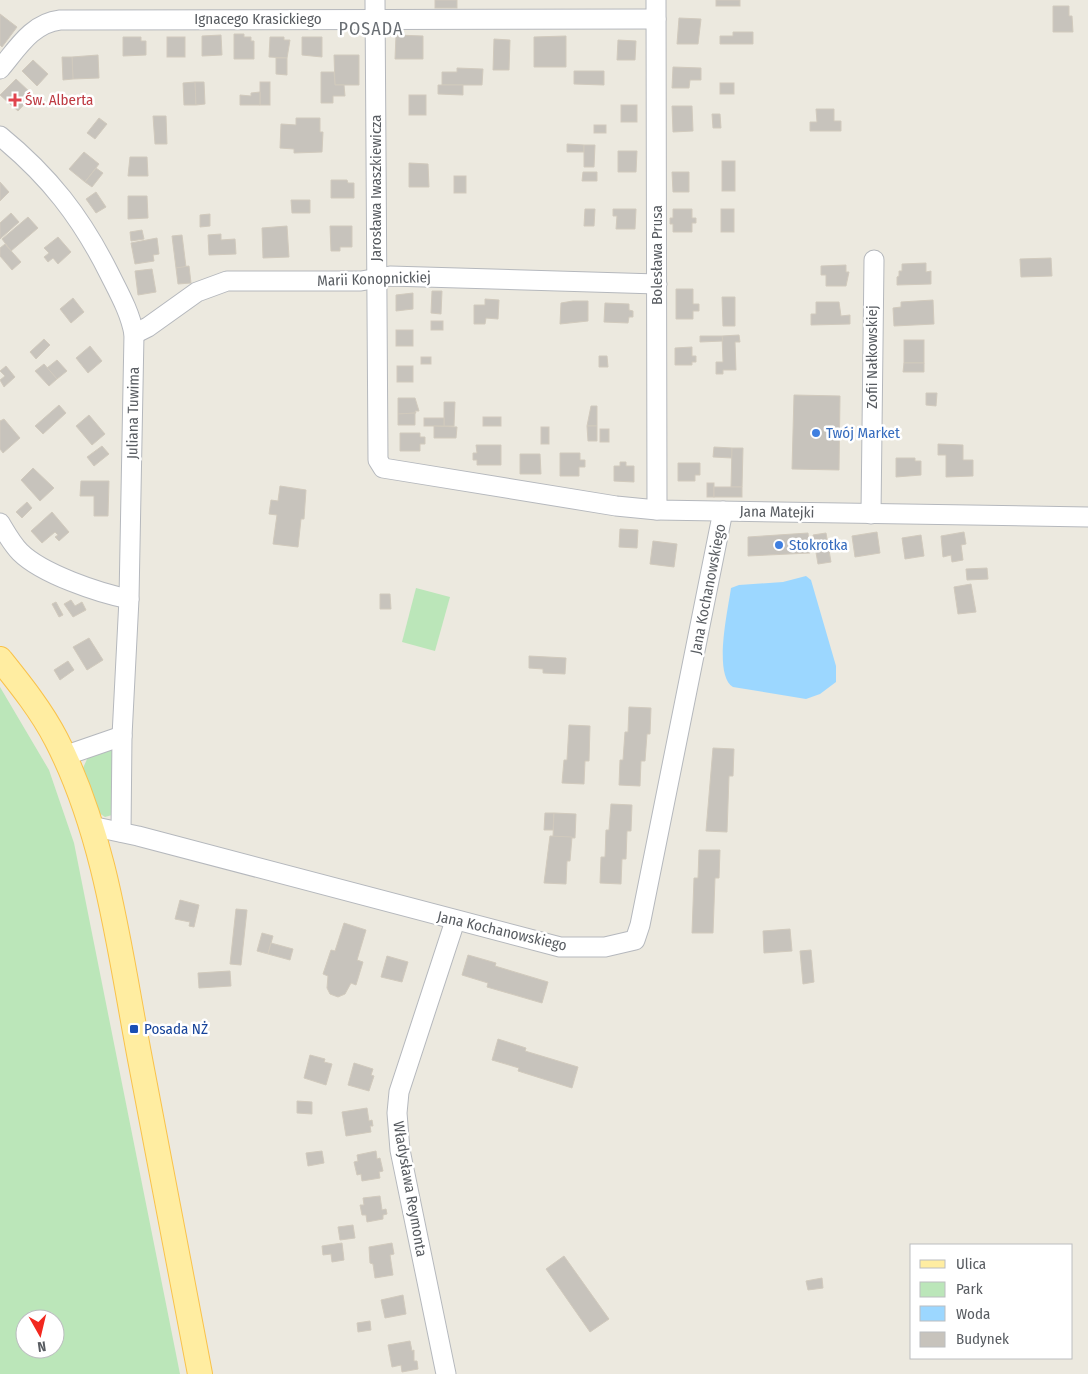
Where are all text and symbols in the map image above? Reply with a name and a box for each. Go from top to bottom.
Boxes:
street label: Ignacego Krasickiego [194,10,322,28]
district label: POSADA [339,18,403,40]
place label: Św. Alberta [25,91,93,109]
marker: Św. Alberta [9,94,21,106]
street label: Jarosława Iwaszkiewicza [367,115,385,261]
street label: Bolesława Prusa [648,205,666,305]
street label: Marii Konopnickiej [317,268,431,290]
street label: Zofii Nałkowskiej [863,305,881,409]
street label: Juliana Tuwima [123,367,143,459]
place label: Twój Market [826,424,900,442]
marker: Twój Market [810,427,822,439]
street label: Jana Matejki [739,502,815,522]
street label: Jana Kochanowskiego [687,522,729,656]
place label: Stokrotka [789,536,848,554]
marker: Stokrotka [773,539,785,551]
street label: Jana Kochanowskiego [435,907,569,955]
place label: Posada NŻ [144,1020,208,1038]
marker: Posada NŻ [128,1023,140,1035]
street label: Władysława Reymonta [389,1120,431,1258]
legend [910,1244,1073,1359]
text: Ulica [956,1255,986,1273]
text: Park [956,1280,983,1298]
text: Woda [956,1305,990,1323]
north arrow [15,1309,65,1359]
text: Budynek [956,1330,1009,1348]
text: N [36,1337,47,1355]

